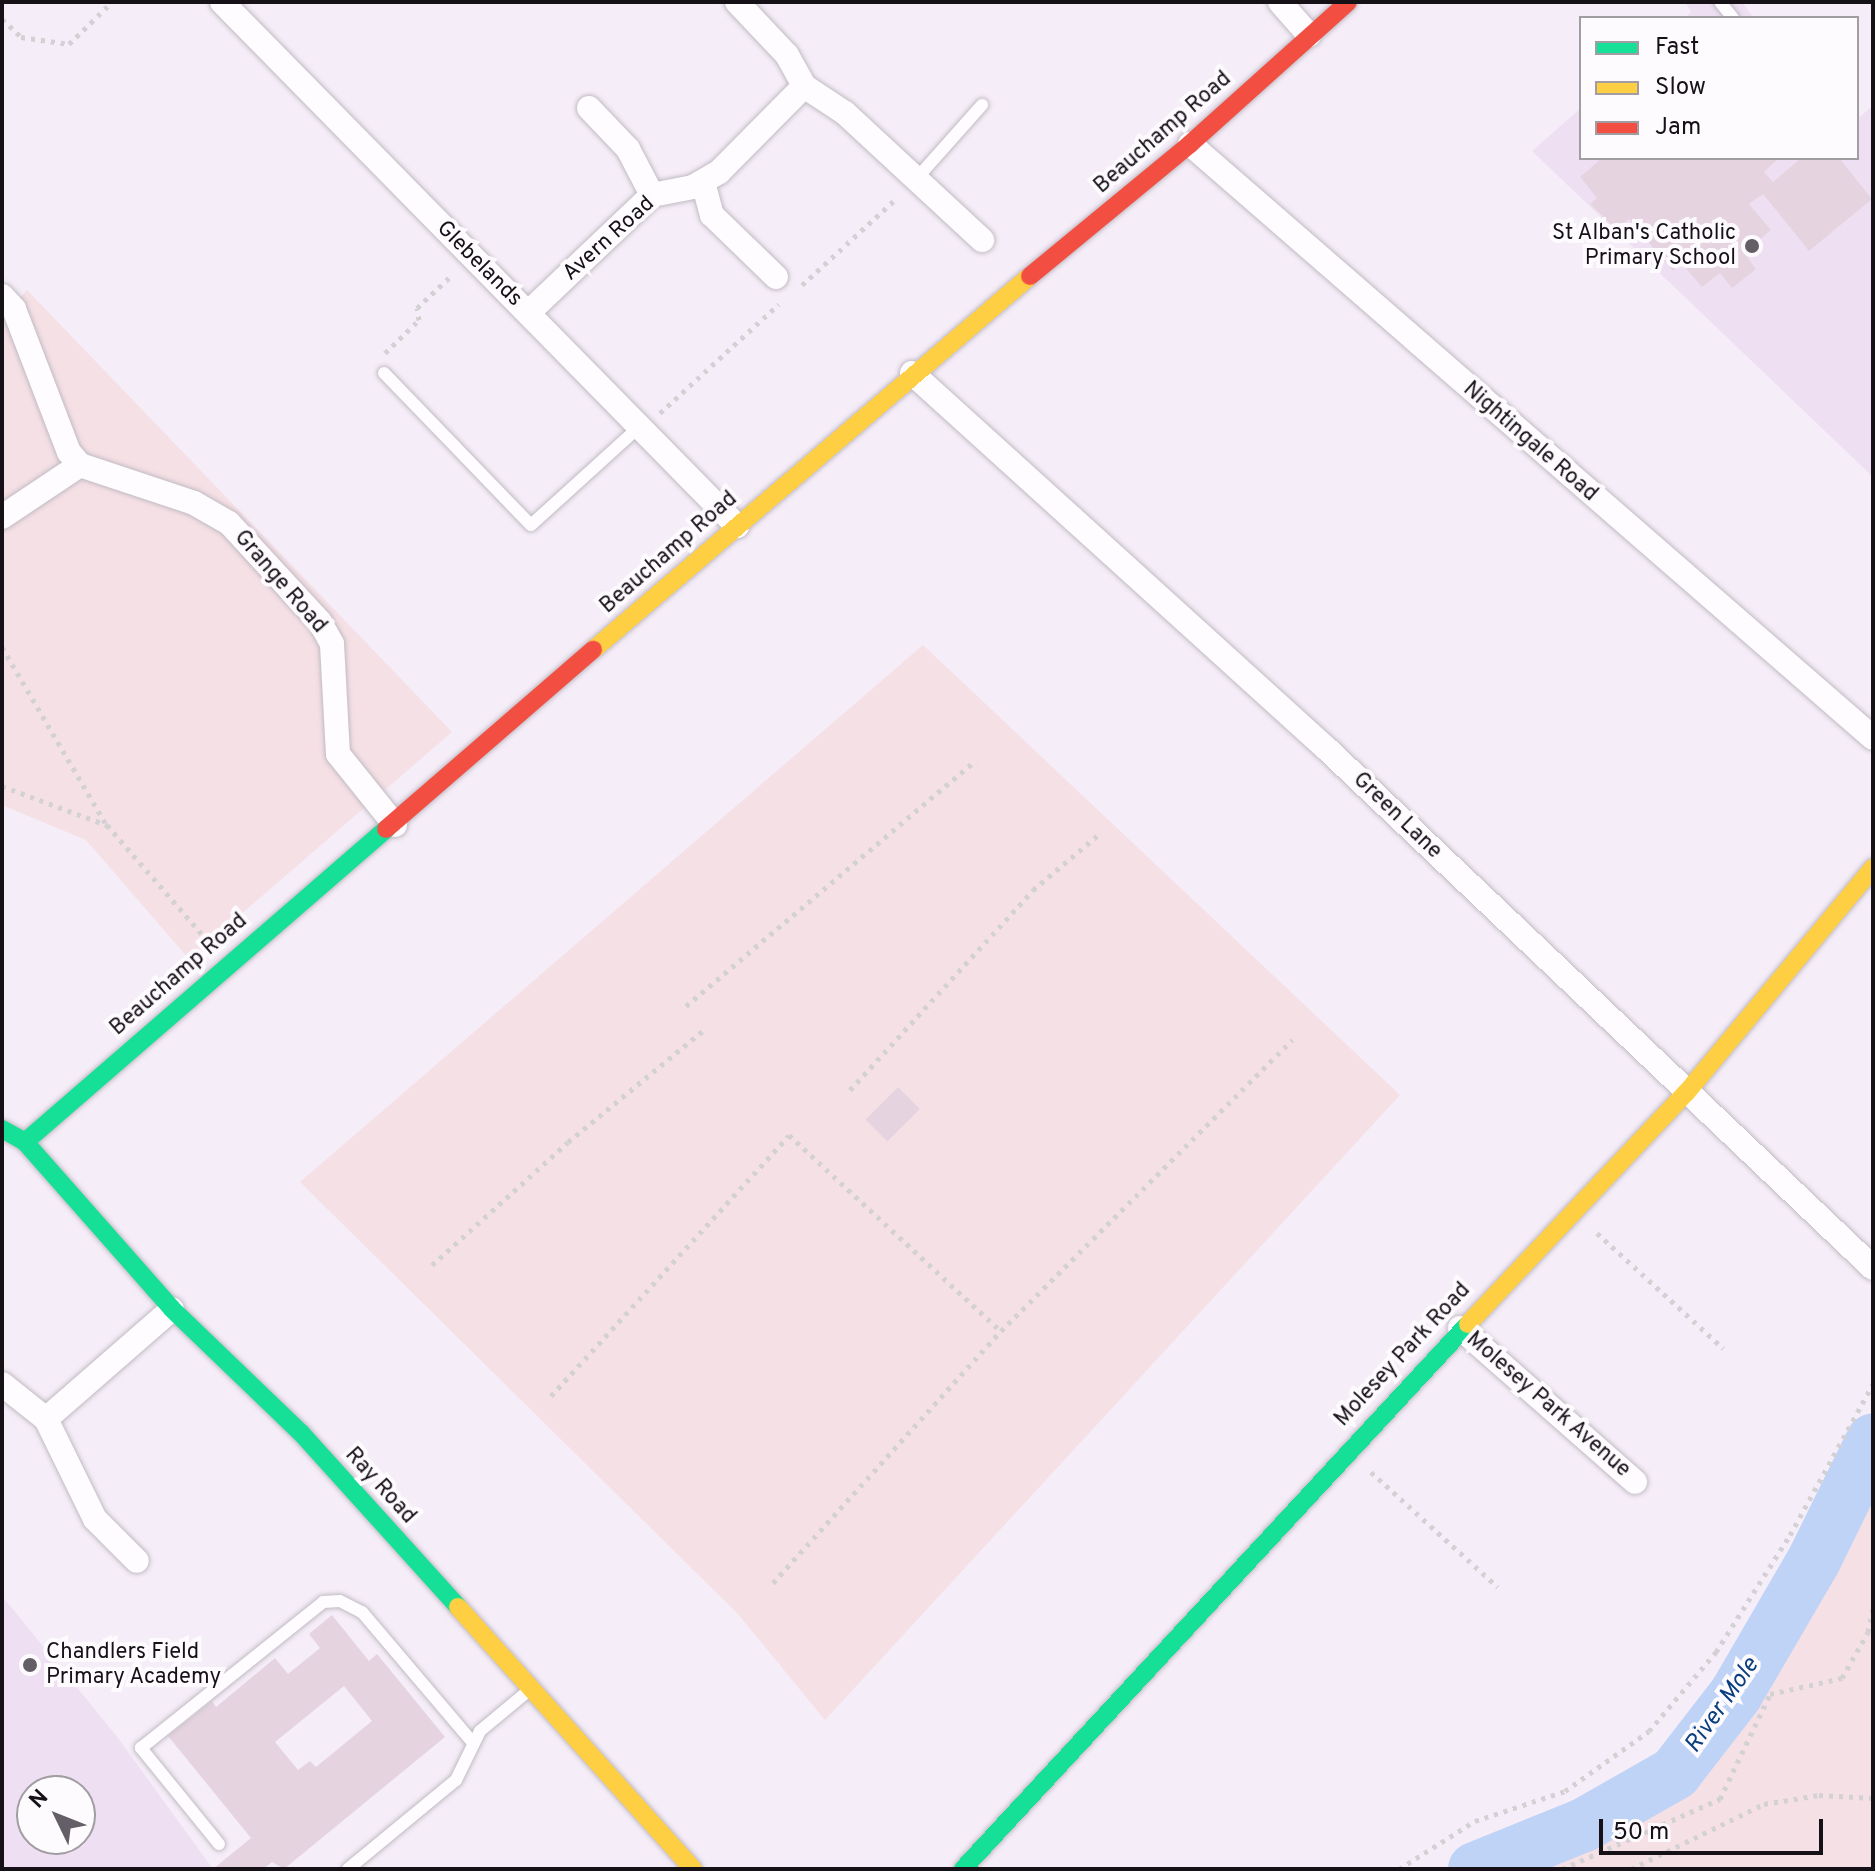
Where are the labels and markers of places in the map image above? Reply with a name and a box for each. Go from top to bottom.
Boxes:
place label: St Alban's Catholic Primary School [1551,220,1736,272]
marker: St Alban's Catholic Primary School [1743,237,1761,255]
place label: Chandlers Field Primary Academy [46,1639,222,1690]
marker: Chandlers Field Primary Academy [21,1656,39,1674]

